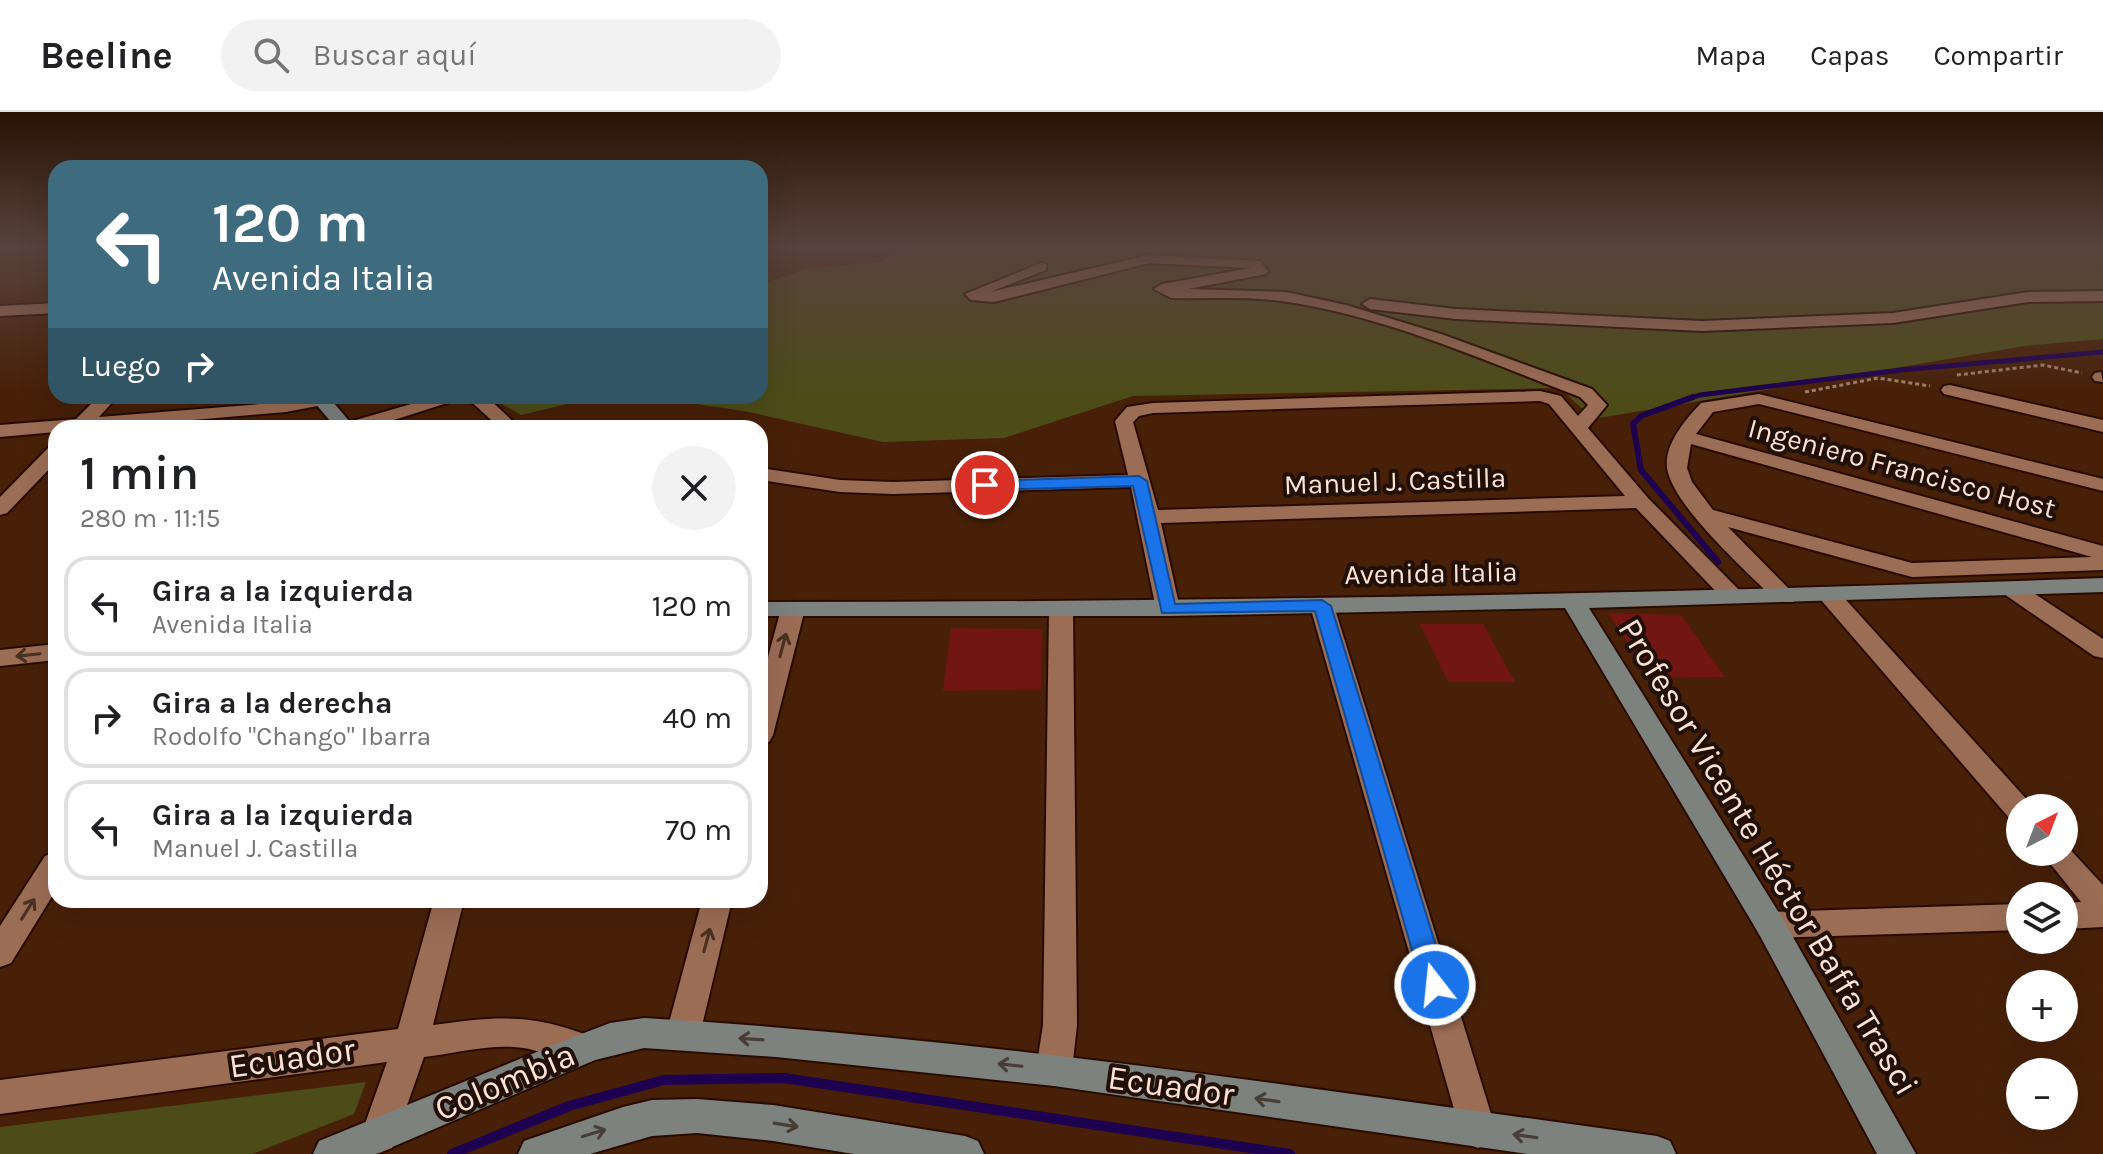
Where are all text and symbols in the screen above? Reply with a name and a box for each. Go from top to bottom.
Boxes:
search box [221,19,781,91]
text: Beeline [40,33,173,78]
icon: search [249,33,293,77]
text: Buscar aquí [313,37,476,73]
text: Mapa [1695,39,1766,72]
text: Capas [1810,39,1889,72]
text: Compartir [1933,39,2063,72]
text: 120 m [212,190,369,255]
icon: left [80,192,184,296]
text: Avenida Italia [212,257,435,299]
icon: right [177,344,221,388]
text: Luego [80,348,161,384]
street label: Ingeniero Francisco Host [1745,411,2059,525]
text: 1 min [80,445,199,501]
button: close [652,446,736,530]
pin [951,451,1019,519]
street label: Manuel J. Castilla [1283,461,1507,501]
icon: arrive [963,463,1007,507]
text: 280 m · 11:15 [80,503,220,534]
street label: Avenida Italia [1344,555,1518,591]
text: Gira a la izquierda [152,573,414,609]
icon: left [84,584,128,628]
text: 120 m [652,588,732,624]
text: Avenida Italia [152,609,313,640]
street label: Profesor Vicente Héctor Baffa Trasci [1609,611,1927,1103]
one-way arrow [777,633,792,659]
one-way arrow [15,647,42,662]
text: Gira a la derecha [152,685,393,721]
icon: right [84,696,128,740]
text: 40 m [662,700,732,736]
text: Rodolfo "Chango" Ibarra [152,721,431,752]
north arrow [2006,794,2078,866]
map controls [2006,794,2078,1130]
text: Gira a la izquierda [152,797,414,833]
icon: left [84,808,128,852]
text: 70 m [665,812,732,848]
text: Manuel J. Castilla [152,833,358,864]
button: layers [2006,882,2078,954]
one-way arrow [20,898,36,920]
one-way arrow [700,928,715,954]
position arrow [1393,943,1477,1027]
button: + [2006,970,2078,1042]
street label: Ecuador [226,1029,358,1087]
one-way arrow [738,1031,765,1046]
street label: Colombia [429,1035,581,1129]
street label: Ecuador [1105,1057,1237,1115]
one-way arrow [997,1058,1024,1073]
button: − [2006,1058,2078,1130]
one-way arrow [1255,1092,1280,1107]
one-way arrow [773,1119,798,1134]
one-way arrow [580,1125,606,1140]
one-way arrow [1512,1129,1539,1144]

